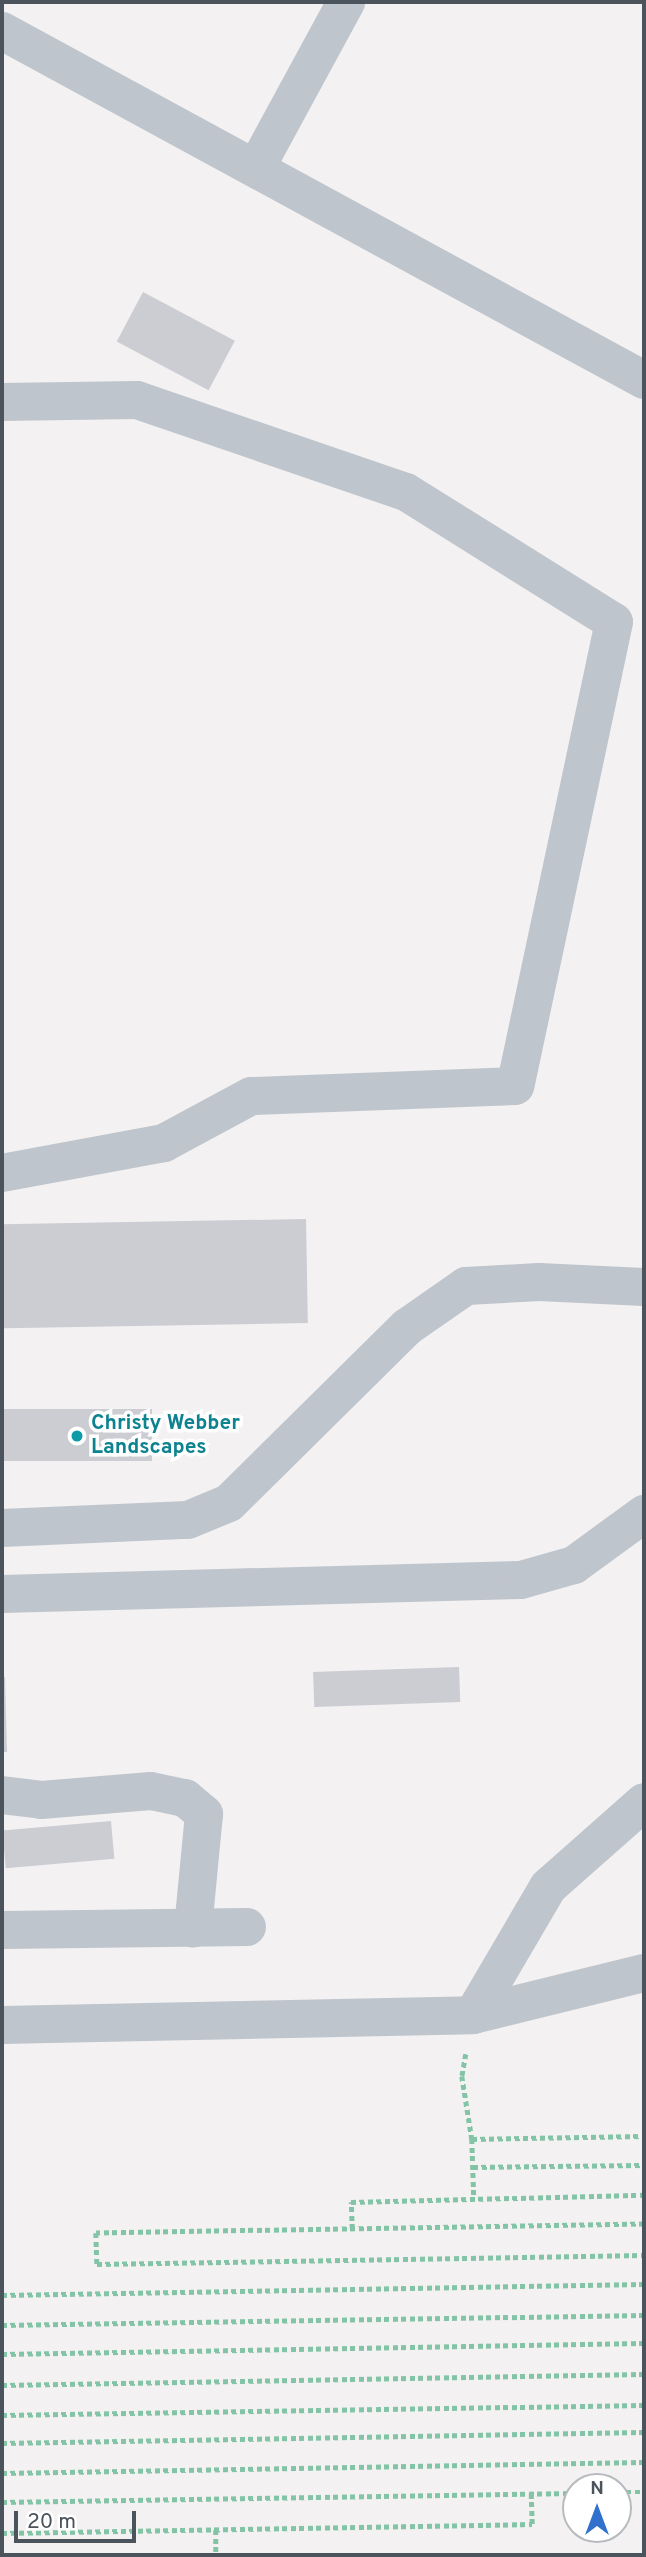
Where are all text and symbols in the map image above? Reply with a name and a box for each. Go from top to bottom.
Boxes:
place label: Christy Webber Landscapes [91,1411,240,1461]
marker: Christy Webber Landscapes [69,1428,85,1444]
north arrow [562,2473,632,2543]
text: N [590,2477,604,2501]
scale bar [18,2498,140,2542]
text: 20 m [27,2509,76,2536]

